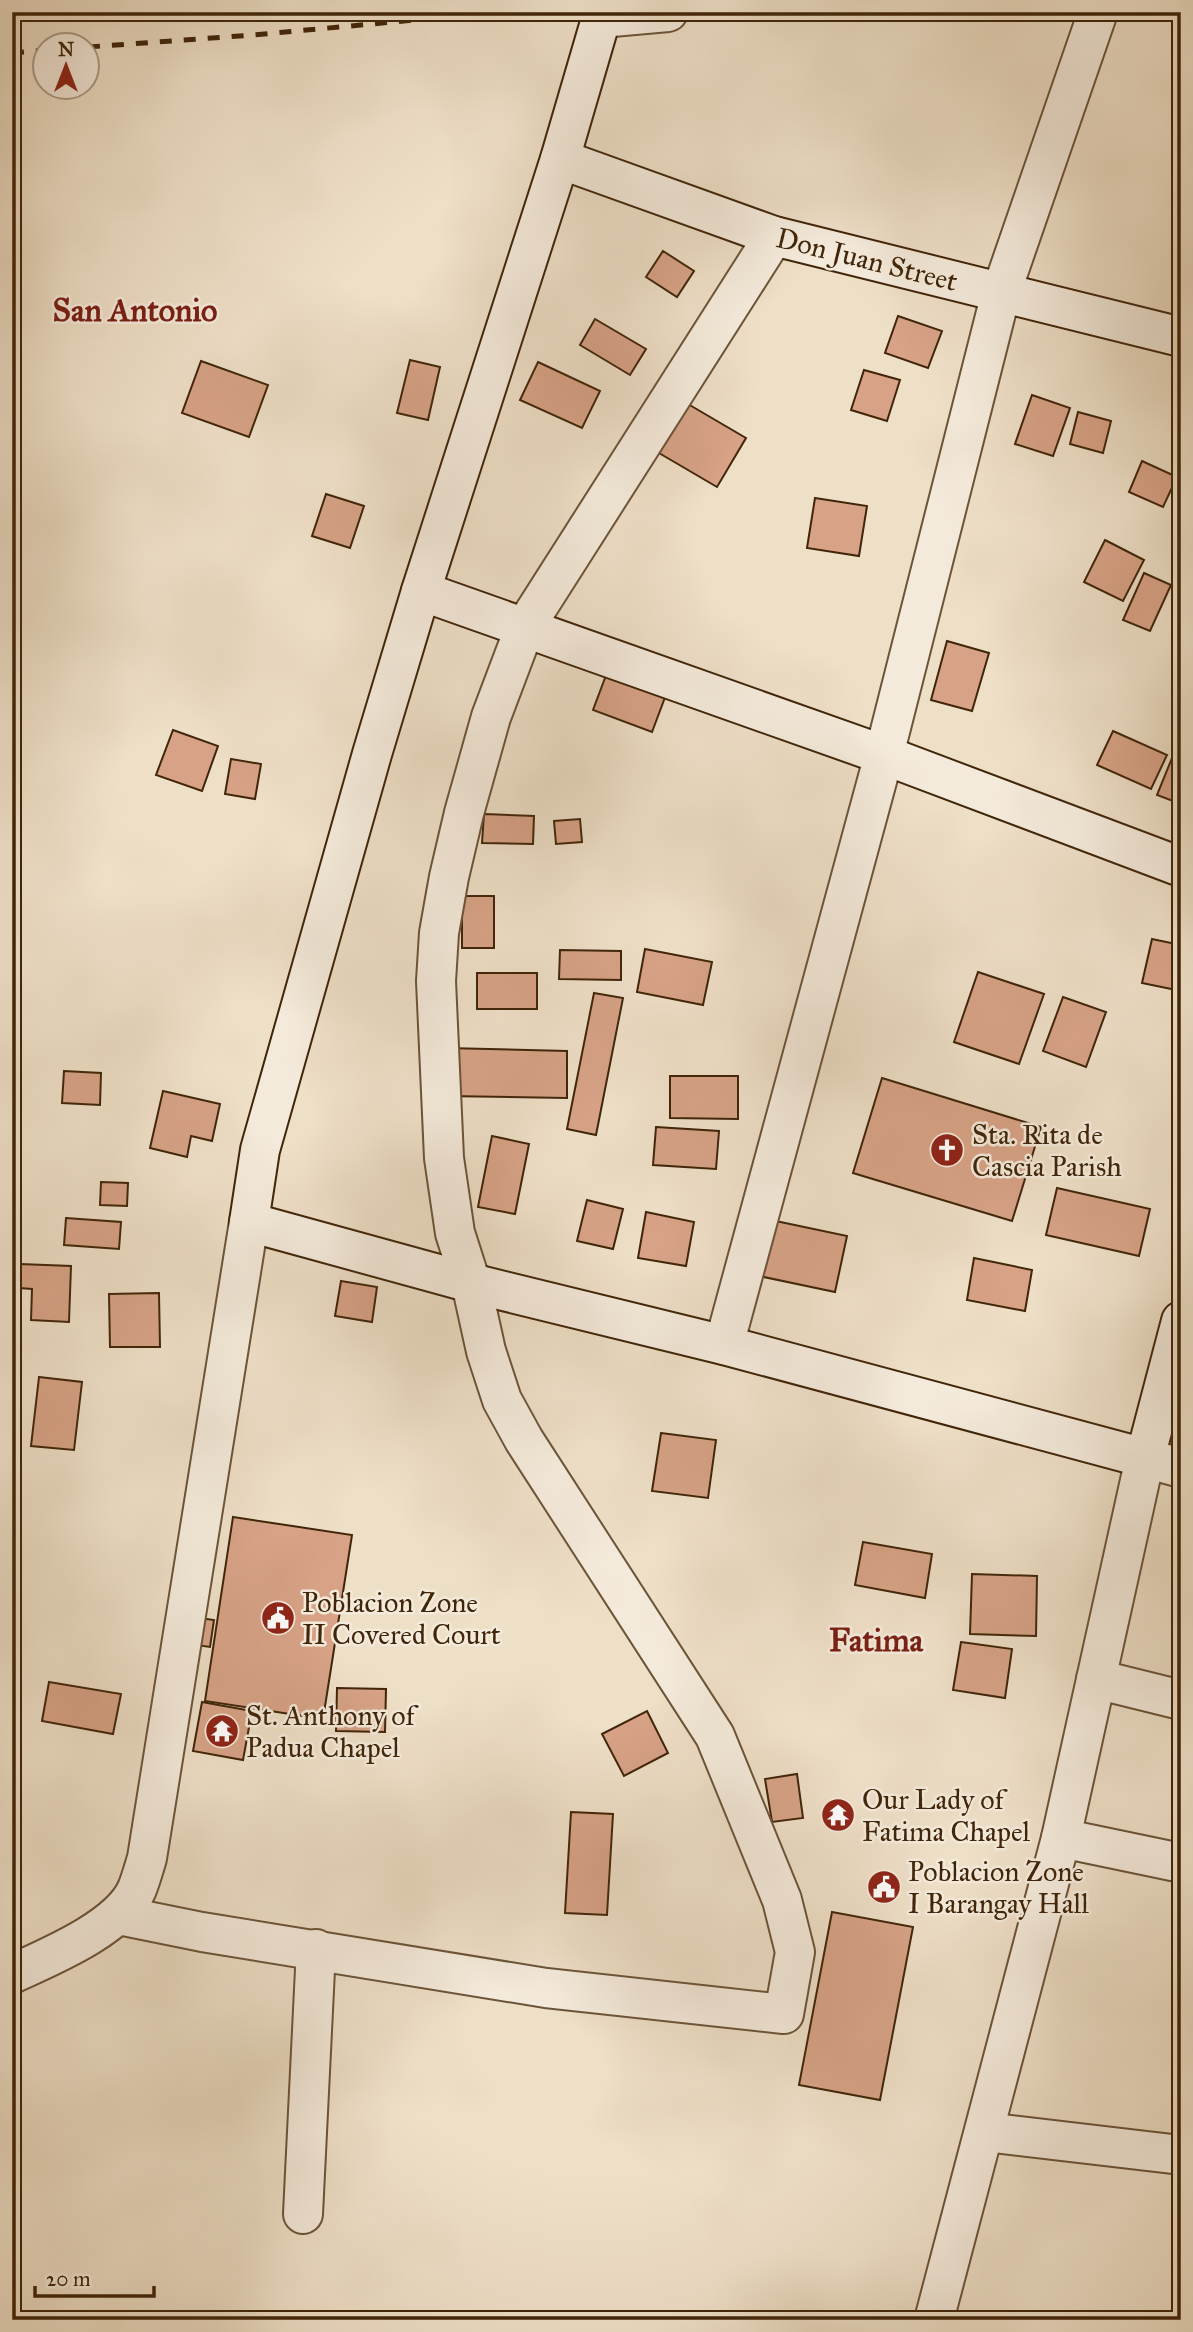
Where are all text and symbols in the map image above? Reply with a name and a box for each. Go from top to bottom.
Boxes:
north arrow [32,32,102,102]
text: N [58,38,74,61]
street label: Don Juan Street [773,220,961,299]
district label: San Antonio [53,291,217,330]
place label: Sta. Rita de Cascia Parish [972,1117,1122,1184]
church icon: Sta. Rita de Cascia Parish [928,1131,966,1169]
place label: Poblacion Zone II Covered Court [302,1585,501,1652]
public building icon: Poblacion Zone II Covered Court [259,1599,297,1637]
district label: Fatima [829,1621,925,1660]
place label: St. Anthony of Padua Chapel [246,1698,419,1765]
temple icon: St. Anthony of Padua Chapel [203,1712,241,1750]
place label: Our Lady of Fatima Chapel [862,1782,1031,1849]
temple icon: Our Lady of Fatima Chapel [819,1796,857,1834]
place label: Poblacion Zone I Barangay Hall [908,1854,1089,1921]
public building icon: Poblacion Zone I Barangay Hall [865,1868,903,1906]
scale bar [35,2255,154,2299]
text: 20 m [46,2266,91,2292]

